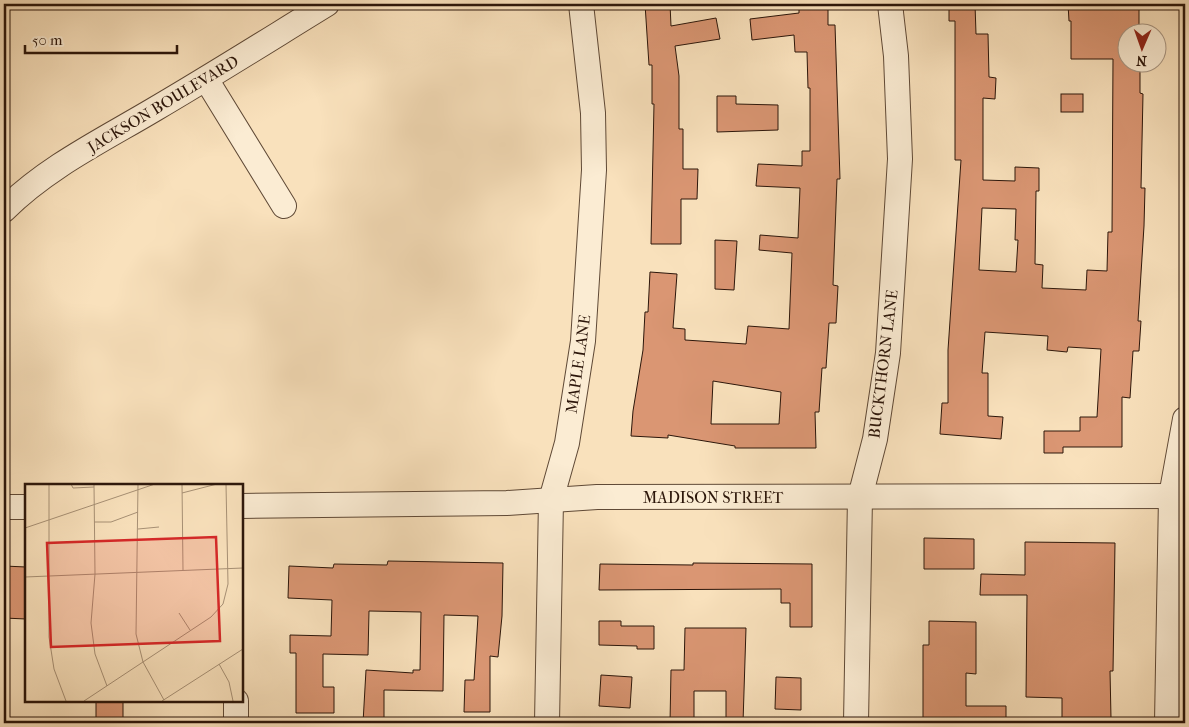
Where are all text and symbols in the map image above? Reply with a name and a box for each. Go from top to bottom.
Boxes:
scale bar [25,22,178,54]
north arrow [1116,22,1166,72]
text: 50 m [32,31,63,49]
street label: JACKSON BOULEVARD [82,51,242,158]
text: N [1136,52,1147,69]
street label: BUCKTHORN LANE [864,288,902,439]
street label: MAPLE LANE [562,313,594,415]
inset map [25,484,242,702]
street label: MADISON STREET [643,488,783,507]

